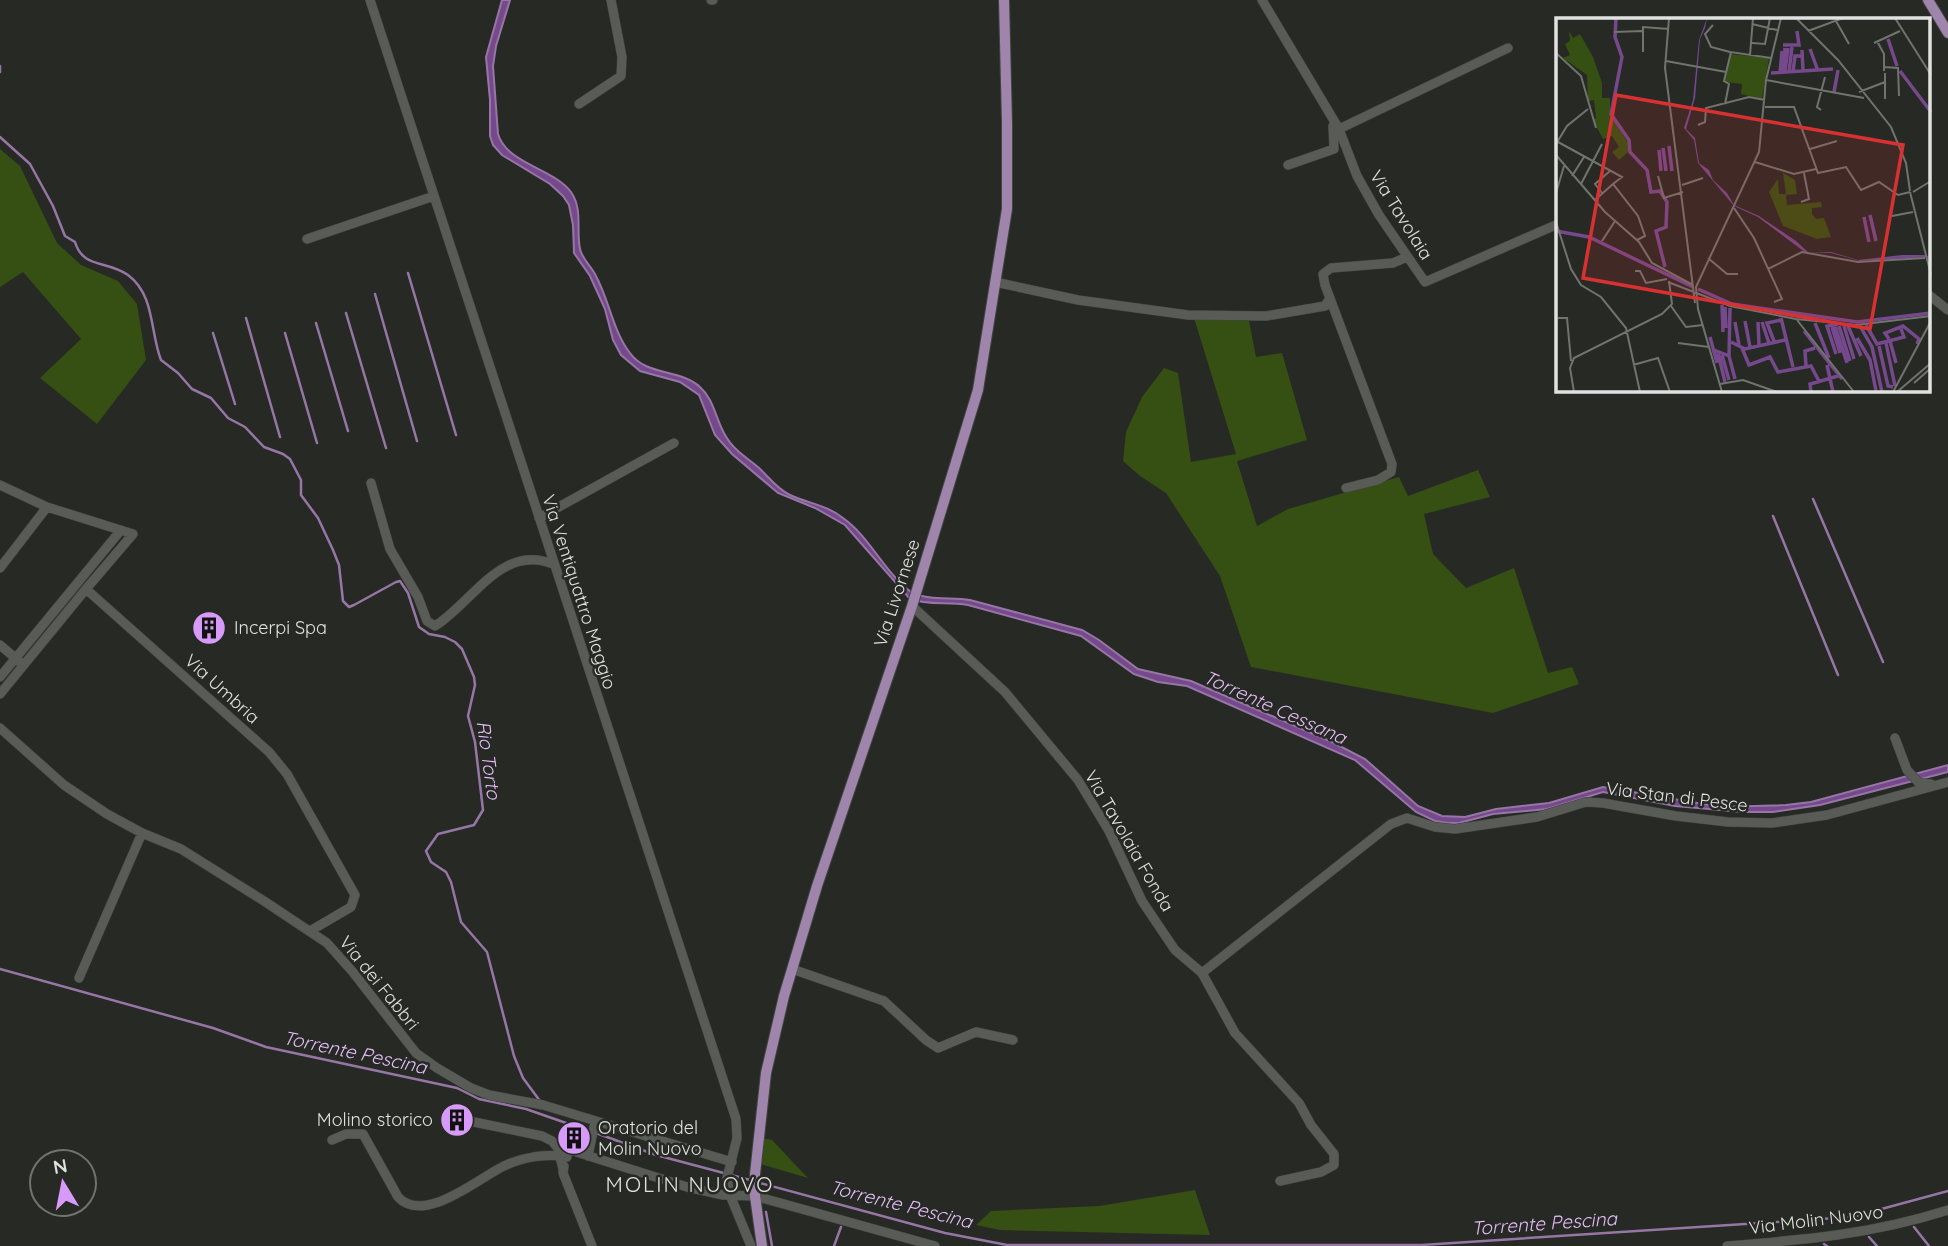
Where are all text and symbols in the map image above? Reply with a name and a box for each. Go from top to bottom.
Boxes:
inset map [1556,18,1930,392]
street label: Via Tavolaia [1365,166,1438,264]
street label: Via Ventiquattro Maggio [537,492,622,692]
street label: Via Livornese [868,536,925,649]
building icon: Incerpi Spa [190,609,228,647]
place label: Incerpi Spa [234,616,327,639]
street label: Via Umbria [180,649,265,728]
water label: Torrente Cessana [1200,665,1352,750]
water label: Rio Torto [472,719,507,802]
street label: Via Tavolaia Fonda [1080,766,1179,916]
street label: Via Stan di Pesce [1605,776,1749,817]
street label: Via dei Fabbri [334,931,424,1035]
water label: Torrente Pescina [281,1025,430,1079]
building icon: Molino storico [438,1101,476,1139]
place label: Molino storico [317,1108,433,1131]
place label: Oratorio del Molin Nuovo [598,1116,702,1160]
building icon: Oratorio del Molin Nuovo [555,1119,593,1157]
north arrow [28,1148,98,1218]
text: N [51,1153,69,1179]
district label: MOLIN NUOVO [606,1171,774,1197]
water label: Torrente Pescina [827,1175,976,1234]
street label: Via Molin Nuovo [1747,1200,1884,1239]
water label: Torrente Pescina [1470,1206,1619,1240]

